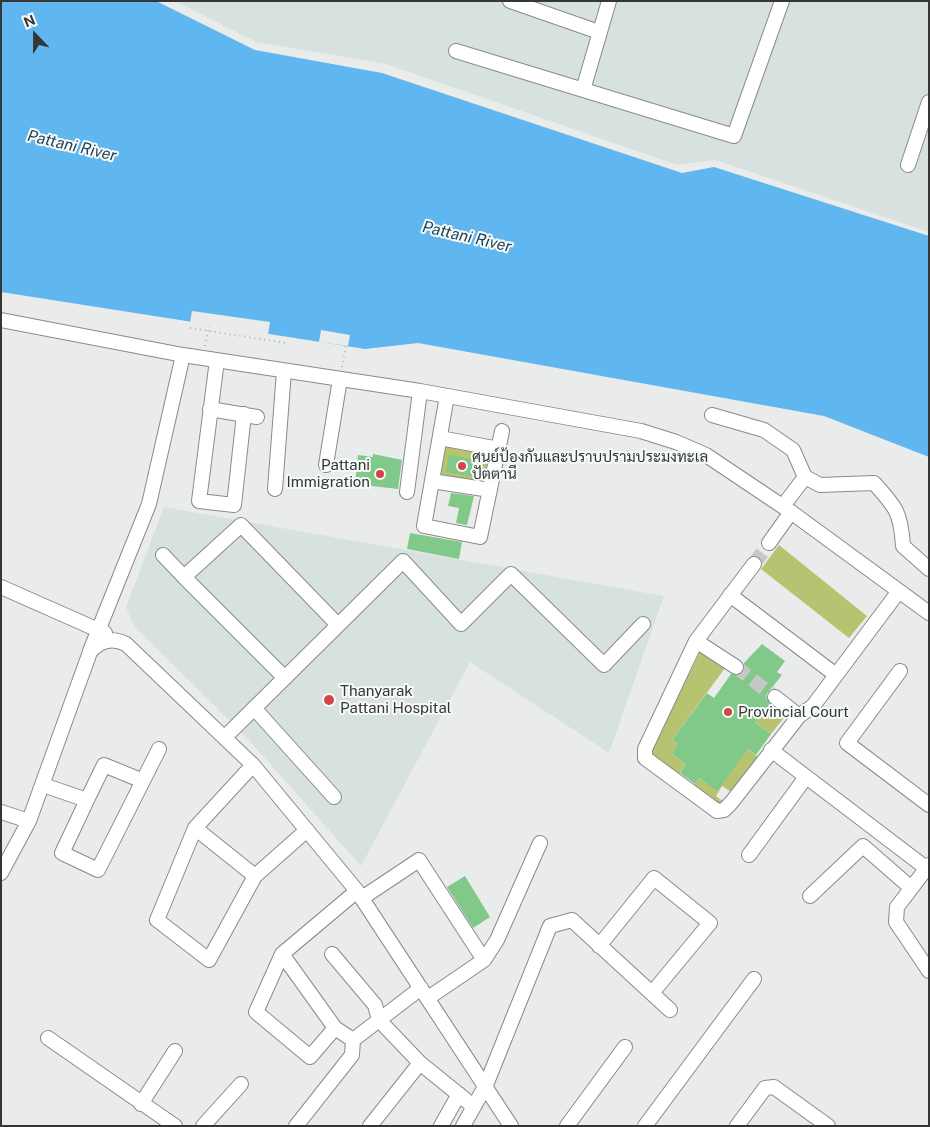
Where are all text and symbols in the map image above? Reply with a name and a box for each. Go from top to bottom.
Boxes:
north arrow [10,10,60,60]
text: N [21,12,37,31]
water label: Pattani River [26,126,118,166]
water label: Pattani River [421,217,513,257]
place label: ศูนย์ป้องกันและปราบปรามประมงทะเล ปัตตานี [472,448,708,483]
place label: Pattani Immigration [287,456,370,491]
marker: ศูนย์ป้องกันและปราบปรามประมงทะเล ปัตตานี [456,460,468,472]
marker: Pattani Immigration [374,468,386,480]
place label: Thanyarak Pattani Hospital [340,682,451,717]
marker: Thanyarak Pattani Hospital [322,693,336,707]
place label: Provincial Court [738,703,849,721]
marker: Provincial Court [722,706,734,718]

